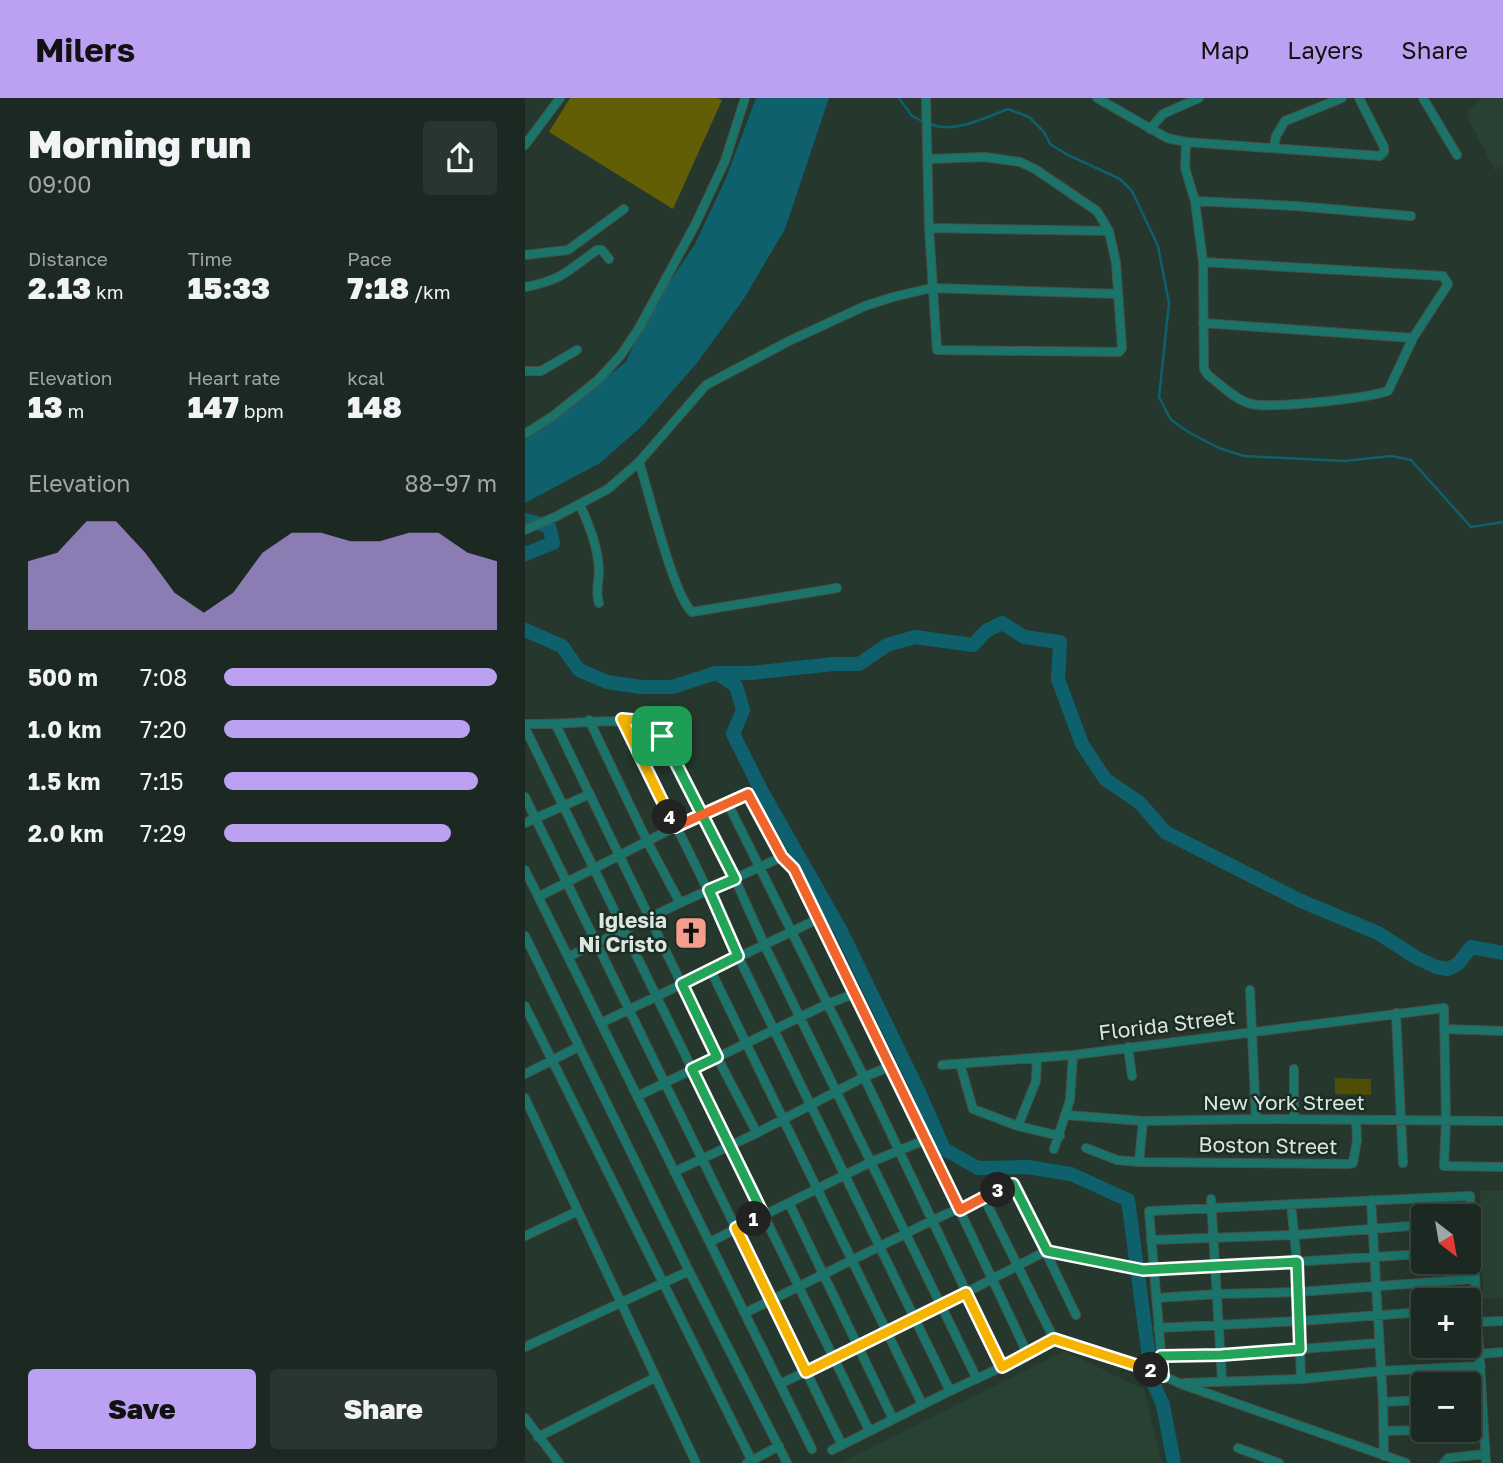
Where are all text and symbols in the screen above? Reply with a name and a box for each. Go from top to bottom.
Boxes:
text: Milers [35,30,135,69]
text: Map [1200,35,1249,64]
text: Layers [1287,35,1363,64]
text: Share [1401,35,1468,64]
text: Morning run [28,121,251,166]
button: share [423,121,497,195]
text: 09:00 [28,170,92,198]
text: Distance [28,247,108,270]
text: Time [188,247,232,270]
text: Pace [347,247,392,270]
text: 2.13 [28,270,91,306]
text: 15:33 [188,270,270,306]
text: 7:18 [347,270,409,306]
text: km [91,280,124,303]
text: /km [409,280,451,303]
text: Elevation [28,366,113,389]
text: Heart rate [188,366,280,389]
text: kcal [347,366,385,389]
text: 13 [28,389,63,425]
text: 147 [188,389,239,425]
text: 148 [347,389,402,425]
text: m [63,399,84,422]
text: bpm [239,399,284,422]
text: Elevation [28,469,130,497]
text: 88–97 m [405,469,497,497]
text: 500 m [28,663,98,691]
text: 7:08 [140,663,187,691]
pin [632,706,692,766]
text: 1.0 km [28,715,101,743]
text: 7:20 [140,715,187,743]
icon: arrive [643,717,681,755]
text: 1.5 km [28,767,100,795]
text: 7:15 [140,767,184,795]
pin: 4 [653,800,687,834]
text: 4 [664,805,675,828]
text: 2.0 km [28,819,104,847]
text: 7:29 [140,819,186,847]
place label: Iglesia Ni Cristo [579,907,667,957]
church icon: Iglesia Ni Cristo [672,914,710,952]
street label: Florida Street [1097,1003,1237,1045]
street label: New York Street [1203,1089,1365,1115]
street label: Boston Street [1198,1131,1338,1159]
pin: 3 [981,1172,1015,1208]
text: 3 [992,1178,1003,1201]
pin: 1 [737,1202,771,1236]
north arrow [1411,1204,1481,1274]
map controls [1411,1204,1481,1442]
text: 1 [749,1207,758,1230]
button: + [1411,1288,1481,1358]
pin: 2 [1133,1352,1169,1388]
text: 2 [1145,1358,1156,1381]
button: Save [28,1369,256,1449]
button: Share [270,1369,497,1449]
button: − [1411,1372,1481,1442]

